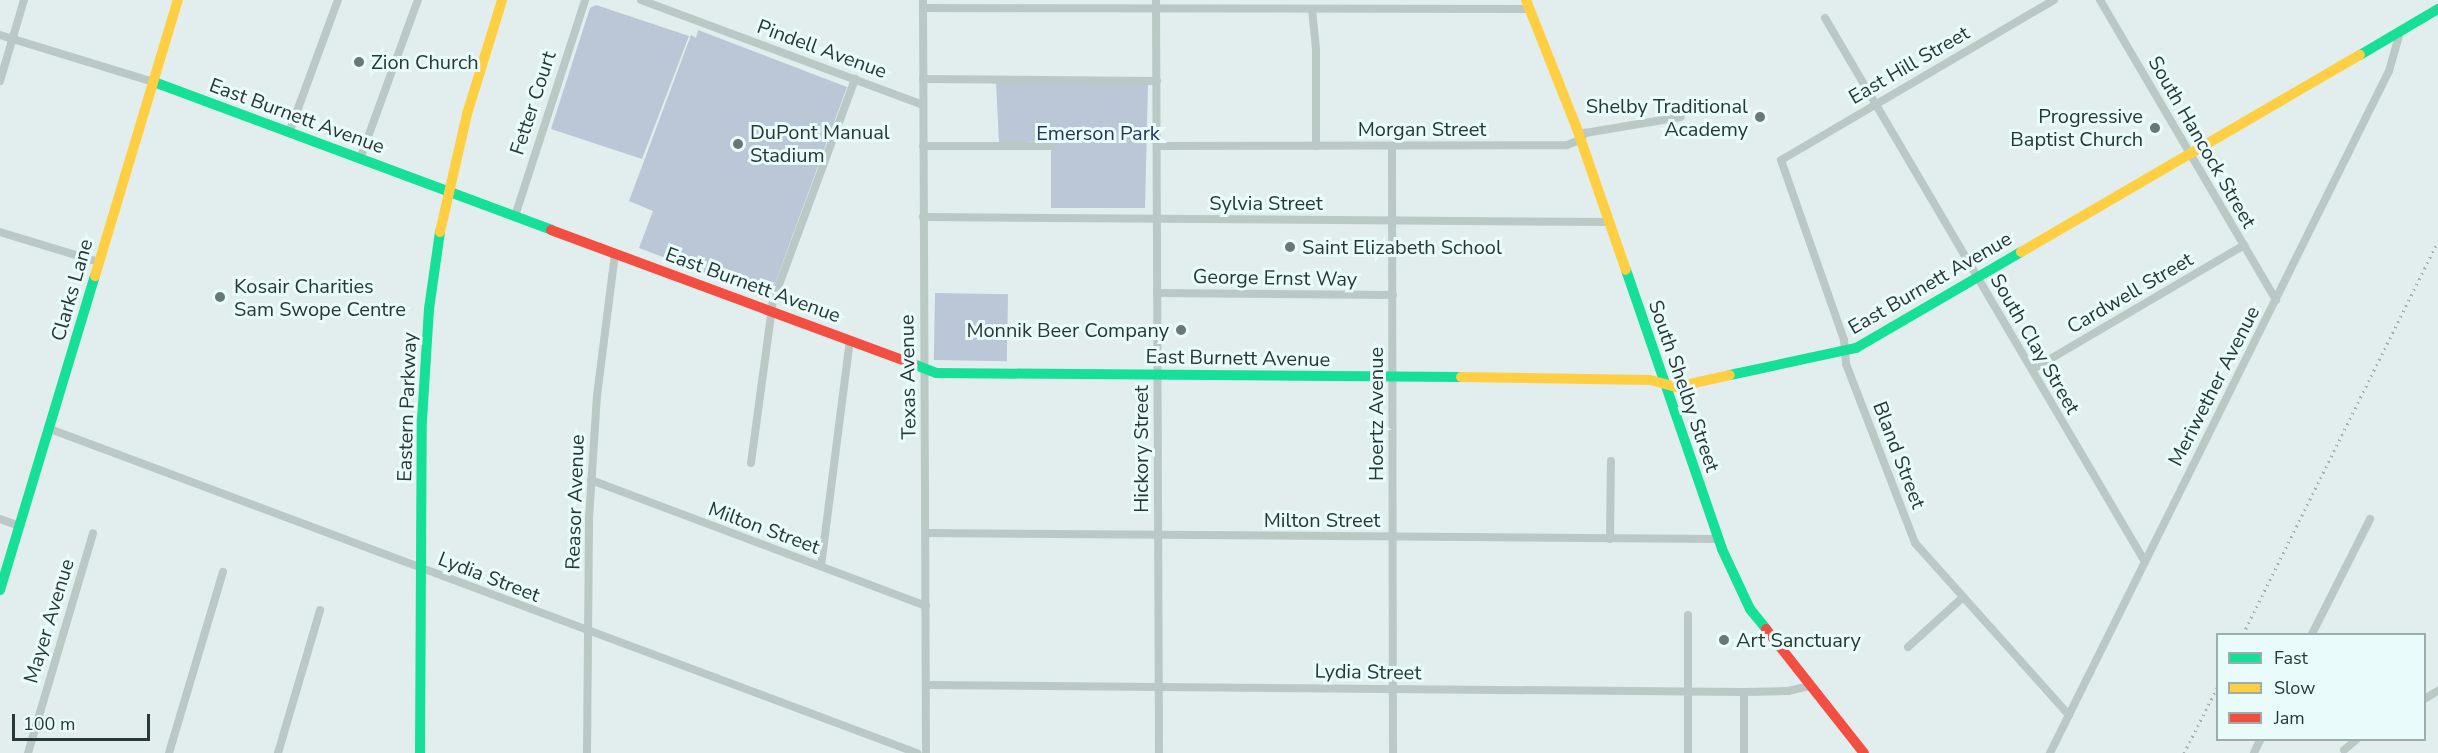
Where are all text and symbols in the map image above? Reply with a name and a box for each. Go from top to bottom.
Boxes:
street label: Pindell Avenue [754,14,890,84]
street label: East Hill Street [1844,21,1974,109]
street label: Fetter Court [505,48,561,158]
place label: Zion Church [371,50,479,74]
street label: South Hancock Street [2143,52,2261,232]
marker: Zion Church [352,55,366,69]
street label: East Burnett Avenue [206,73,388,159]
place label: Shelby Traditional Academy [1586,94,1748,141]
place label: Progressive Baptist Church [2010,104,2143,151]
marker: Shelby Traditional Academy [1753,110,1767,124]
street label: Morgan Street [1358,117,1486,141]
place label: DuPont Manual Stadium [750,120,890,167]
park label: Emerson Park [1036,121,1160,145]
marker: Progressive Baptist Church [2148,121,2162,135]
marker: DuPont Manual Stadium [731,137,745,151]
street label: Sylvia Street [1209,191,1323,215]
street label: East Burnett Avenue [1844,226,2016,340]
place label: Saint Elizabeth School [1302,235,1502,259]
street label: Clarks Lane [46,236,98,344]
marker: Saint Elizabeth School [1283,240,1297,254]
street label: East Burnett Avenue [662,242,844,328]
street label: Cardwell Street [2063,247,2197,339]
street label: George Ernst Way [1193,265,1357,291]
street label: South Clay Street [1985,270,2085,418]
place label: Kosair Charities Sam Swope Centre [234,274,406,321]
marker: Kosair Charities Sam Swope Centre [211,288,229,306]
street label: South Shelby Street [1643,297,1725,475]
street label: Meriwether Avenue [2163,302,2265,470]
street label: Texas Avenue [895,314,921,440]
place label: Monnik Beer Company [966,318,1169,342]
marker: Monnik Beer Company [1174,323,1188,337]
street label: Eastern Parkway [392,332,422,482]
street label: East Burnett Avenue [1146,344,1330,372]
street label: Hoertz Avenue [1364,347,1388,481]
street label: Hickory Street [1129,385,1153,513]
street label: Bland Street [1868,398,1930,512]
street label: Reasor Avenue [561,434,589,570]
street label: Milton Street [705,497,823,559]
street label: Milton Street [1264,508,1380,532]
street label: Lydia Street [435,547,543,607]
street label: Mayer Avenue [19,556,79,686]
place label: Art Sanctuary [1736,628,1861,652]
marker: Art Sanctuary [1717,633,1731,647]
legend [2216,633,2426,741]
text: Fast [2274,646,2308,670]
street label: Lydia Street [1314,659,1422,685]
text: Slow [2274,676,2315,700]
scale bar [15,702,153,740]
text: Jam [2274,706,2305,730]
text: 100 m [23,712,75,736]

